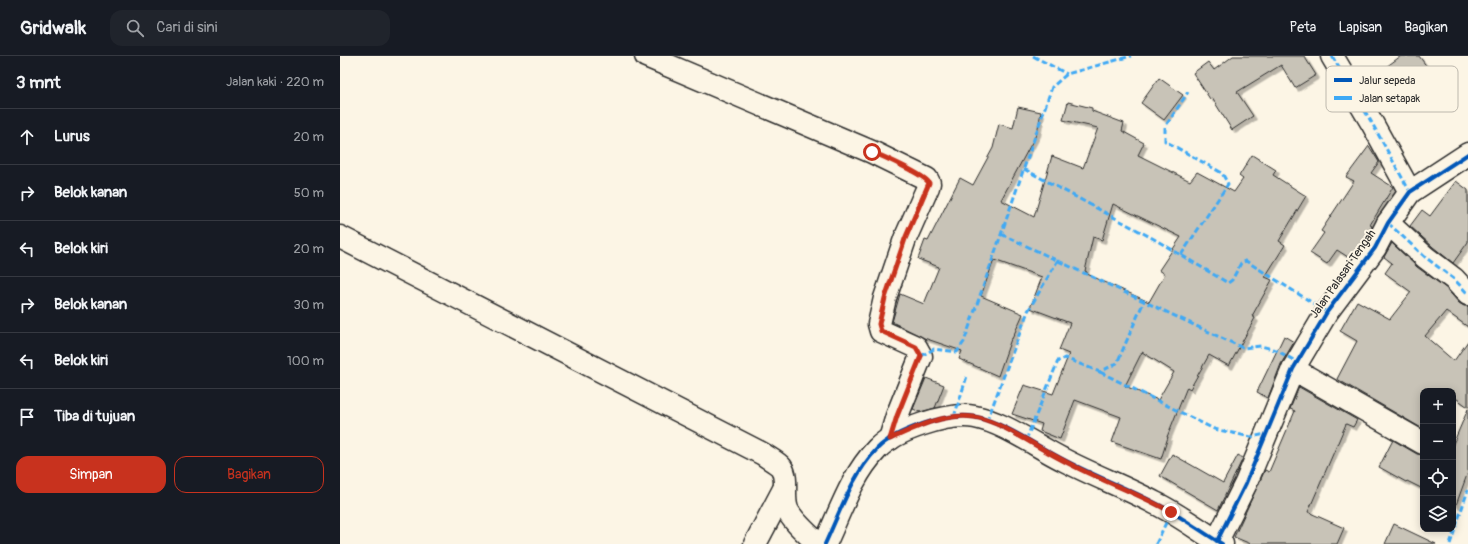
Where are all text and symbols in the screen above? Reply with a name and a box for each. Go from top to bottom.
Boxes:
search box [110,10,390,46]
text: Gridwalk [20,16,86,40]
icon: search [124,17,146,39]
text: Cari di sini [156,18,217,37]
text: Peta [1290,19,1316,36]
text: Lapisan [1338,19,1382,36]
text: Bagikan [1404,19,1448,36]
legend [1326,66,1458,112]
text: 3 mnt [16,72,61,93]
text: Jalan kaki · 220 m [226,74,324,90]
text: Jalur sepeda [1359,74,1415,87]
text: Jalan setapak [1359,92,1421,105]
icon: ahead [16,126,38,148]
text: Lurus [54,127,90,146]
text: 20 m [293,129,324,145]
route start [863,143,881,161]
icon: right [16,182,38,204]
text: Belok kanan [54,183,127,202]
text: 50 m [294,185,324,201]
street label: Jalan Palasari Tengah [1307,227,1379,321]
icon: left [16,238,38,260]
text: Belok kiri [54,239,108,258]
text: 20 m [293,241,324,257]
icon: right [16,294,38,316]
text: Belok kanan [54,295,127,314]
text: 30 m [294,297,324,313]
icon: left [16,350,38,372]
text: Belok kiri [54,351,108,370]
text: 100 m [287,353,324,369]
map controls [1420,388,1456,532]
button: + [1420,388,1456,424]
icon: arrive [16,406,38,428]
text: Tiba di tujuan [54,407,135,426]
button: − [1420,424,1456,460]
button: Simpan [16,456,166,493]
button: Bagikan [174,456,324,493]
button: locate [1420,460,1456,496]
button: layers [1420,496,1456,532]
route end [1162,503,1180,521]

